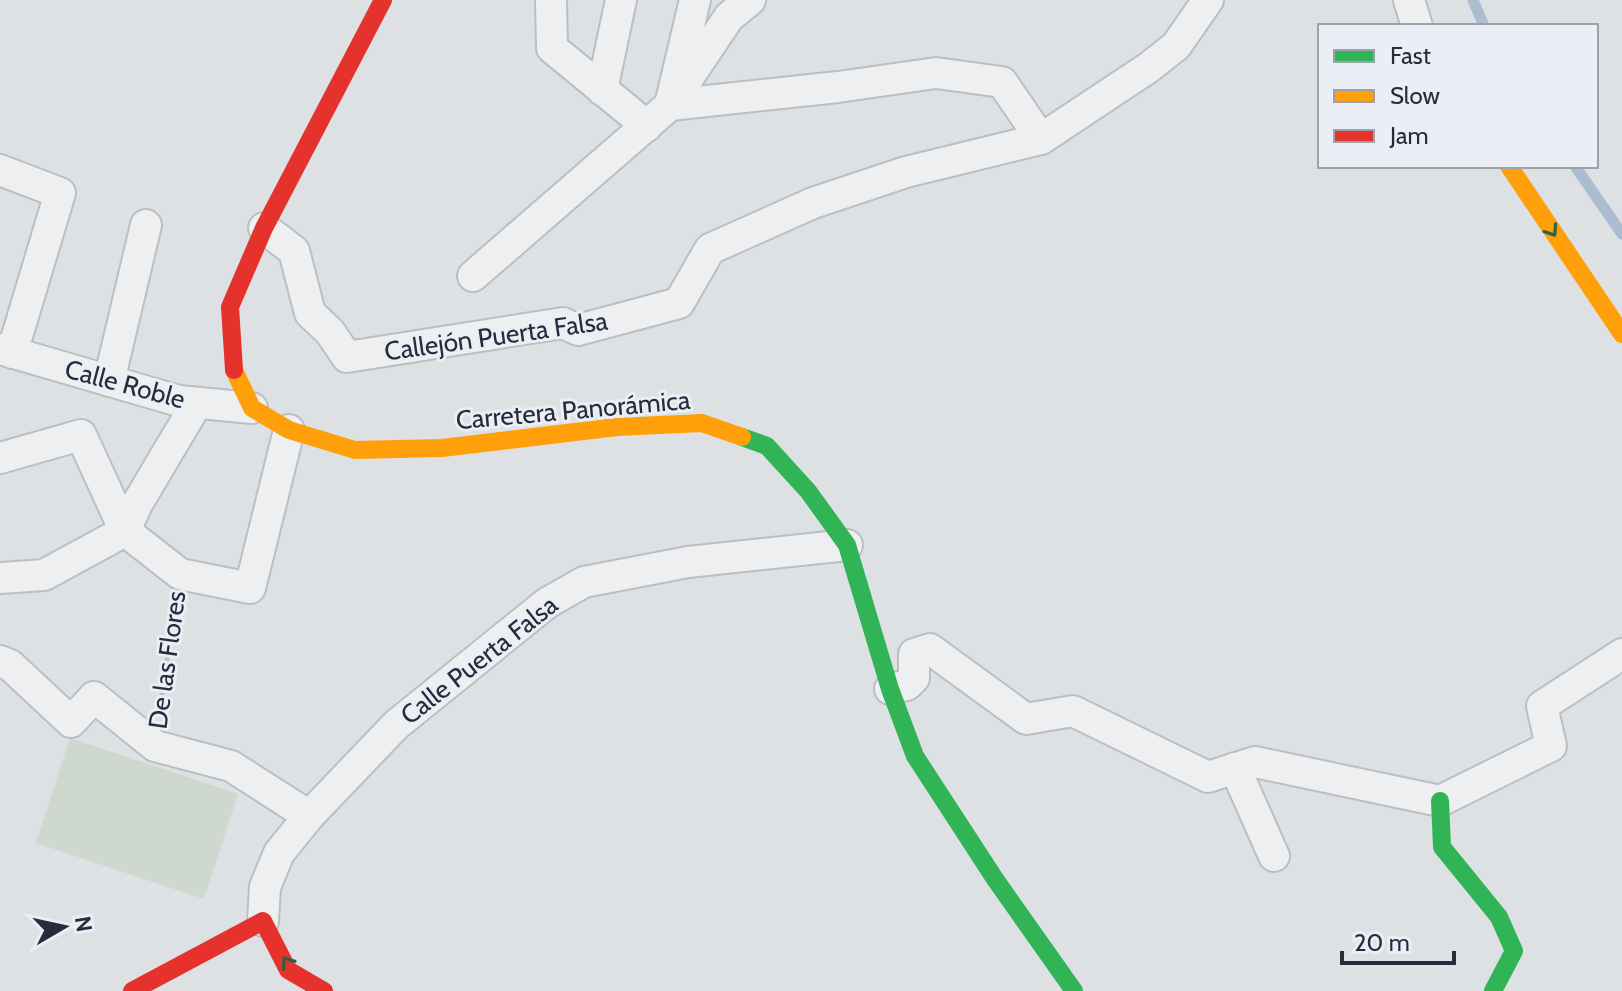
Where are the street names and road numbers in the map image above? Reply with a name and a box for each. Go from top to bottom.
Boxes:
street label: Callejón Puerta Falsa [382,304,610,368]
street label: Calle Roble [61,353,189,415]
street label: Carretera Panorámica [454,384,692,436]
street label: Calle Puerta Falsa [394,588,564,731]
street label: De las Flores [141,589,193,731]

